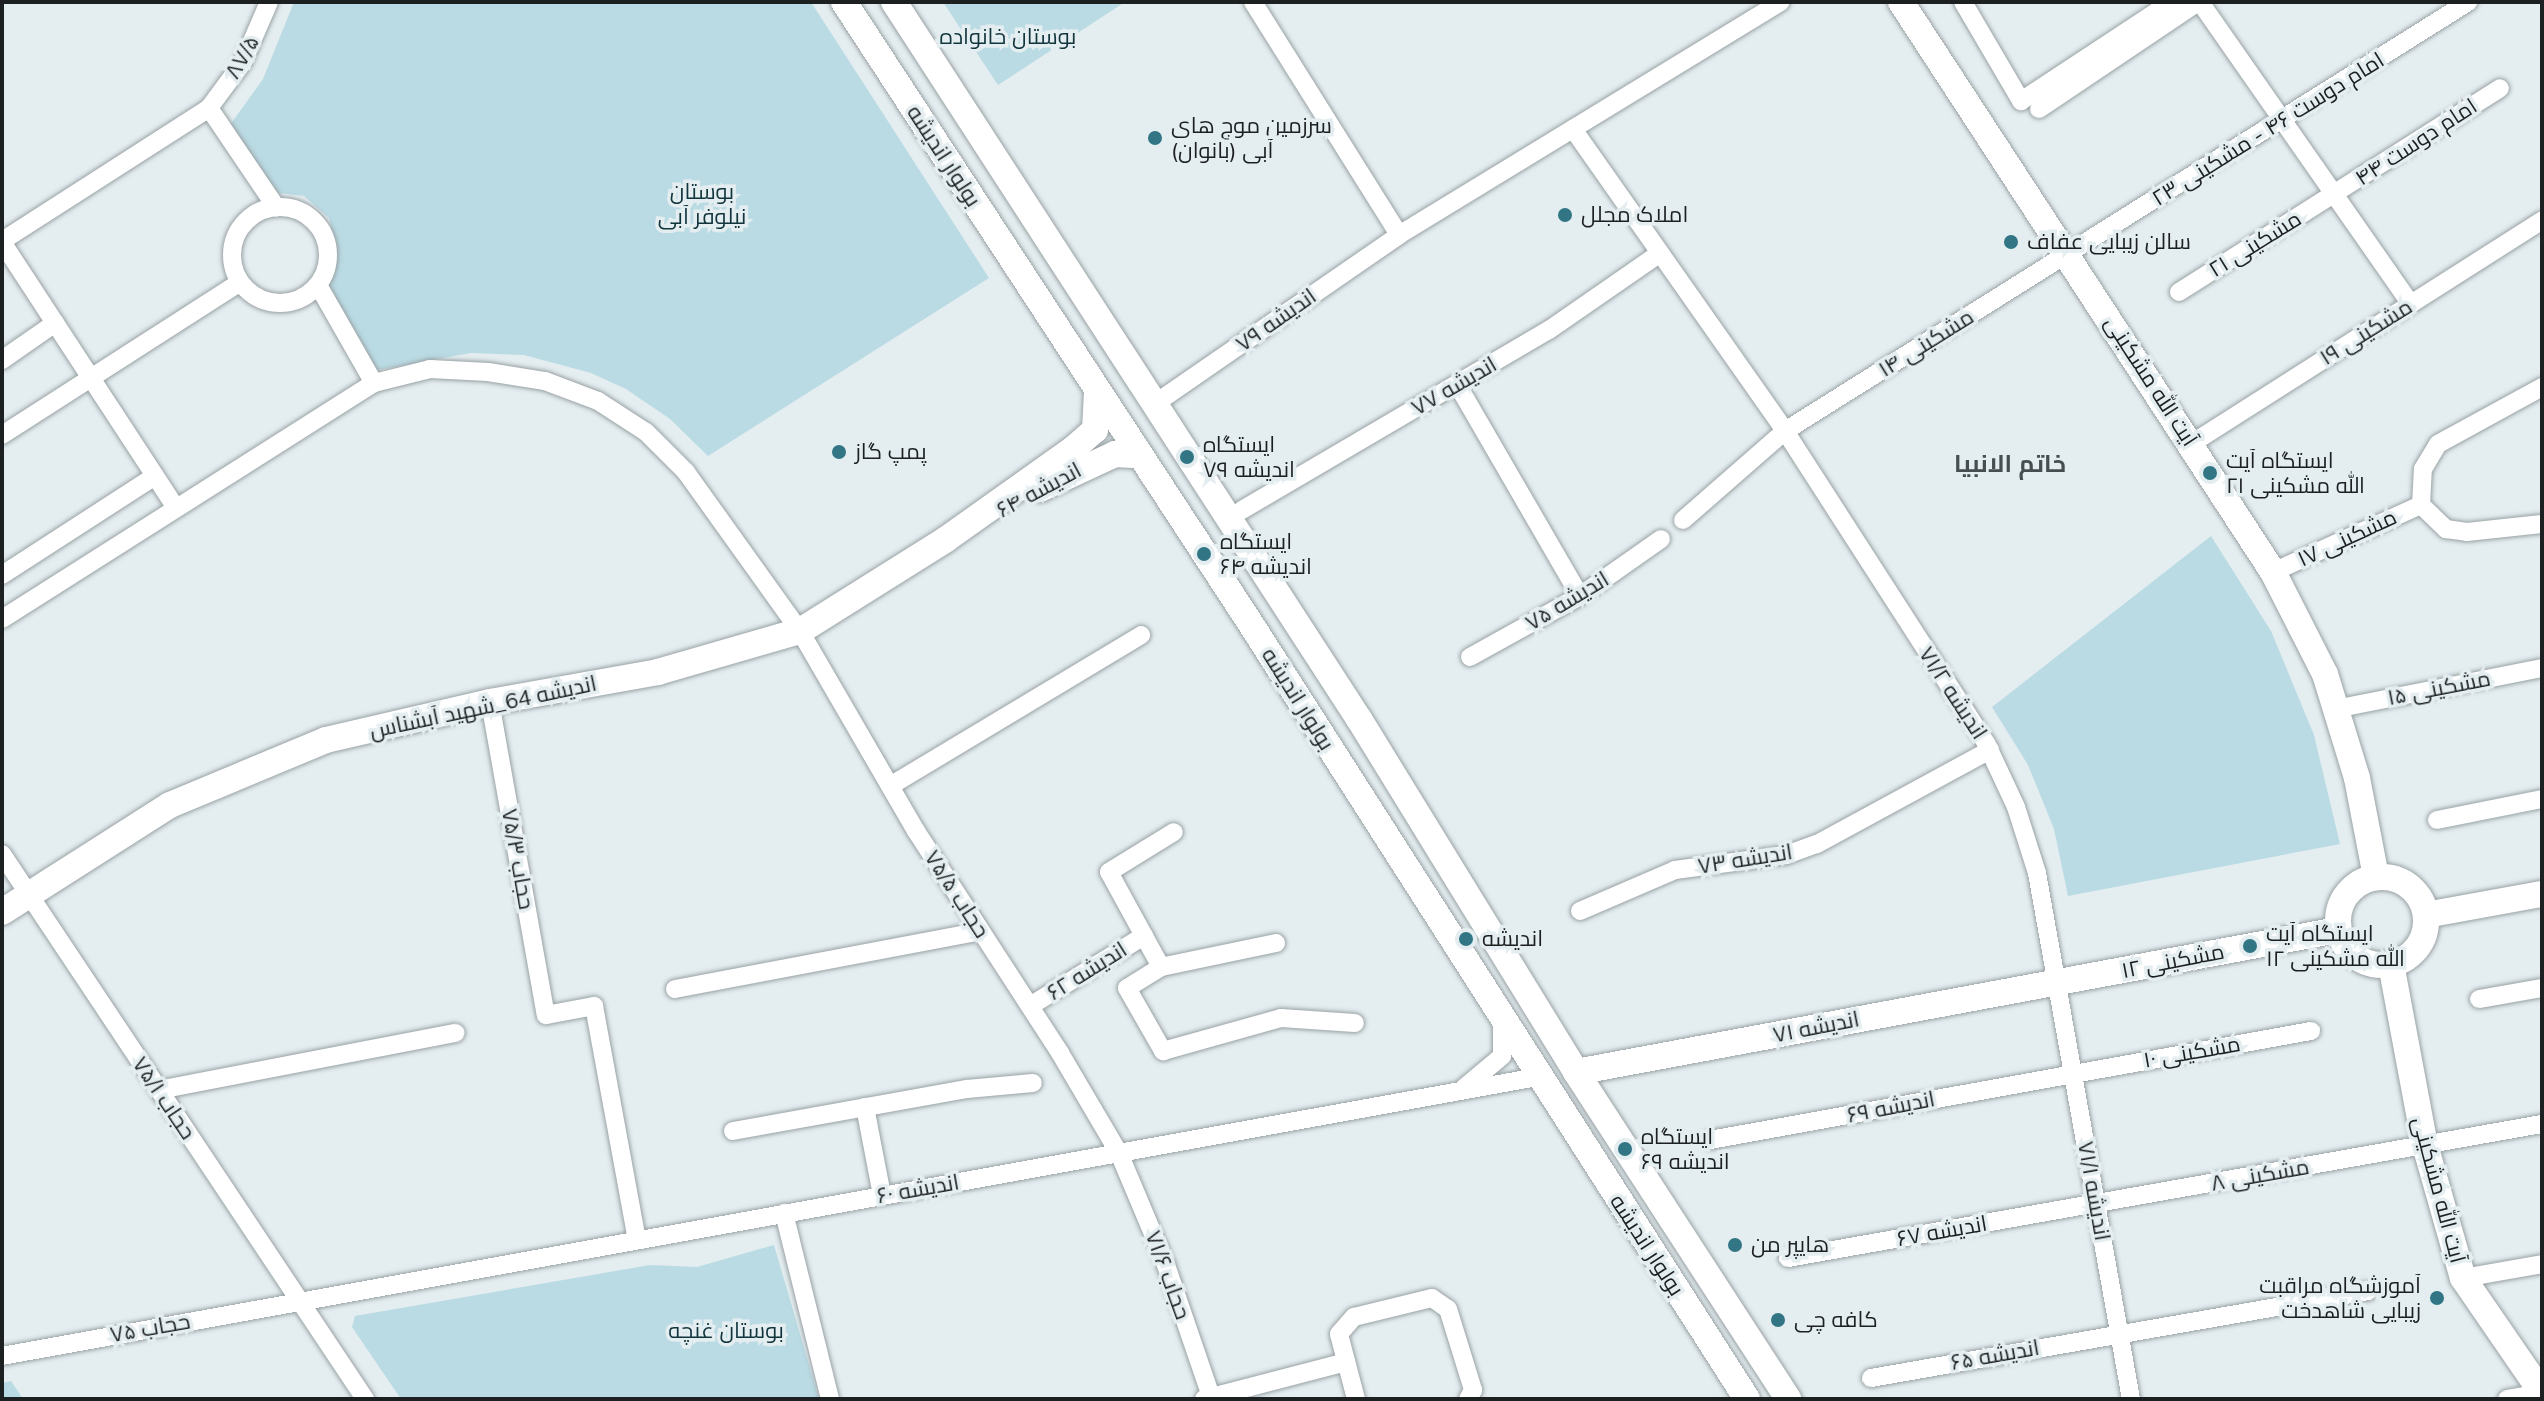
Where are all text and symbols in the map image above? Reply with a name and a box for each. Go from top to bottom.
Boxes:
park label: بوستان خانواده [940,24,1076,50]
street label: ۸۷/۵ [219,31,265,83]
street label: امام دوست ۴۶ - مشکینی ۲۳ [2147,47,2389,211]
street label: امام دوست ۴۴ [2350,93,2482,191]
street label: بولوار اندیشه [901,100,987,212]
place label: سرزمین موج های آبی (بانوان) [1171,112,1332,164]
marker: سرزمین موج های آبی (بانوان) [1146,129,1164,147]
park label: بوستان نیلوفر آبی [658,178,746,230]
place label: املاک مجلل [1581,202,1688,228]
street label: مشکینی ۲۱ [2204,205,2306,283]
marker: املاک مجلل [1556,206,1574,224]
place label: سالن زیبایی عفاف [2027,229,2191,255]
marker: سالن زیبایی عفاف [2002,233,2020,251]
street label: اندیشه ۷۹ [1231,283,1321,357]
street label: مشکینی ۱۹ [2315,293,2417,371]
street label: مشکینی ۱۴ [1874,303,1978,383]
street label: آیت الله مشکینی [2099,311,2203,451]
street label: اندیشه ۷۷ [1407,351,1501,421]
place label: ایستگاه اندیشه ۷۹ [1203,431,1295,482]
place label: پمپ گاز [855,439,927,465]
marker: پمپ گاز [830,443,848,461]
place label: ایستگاه آیت الله مشکینی ۲۱ [2226,447,2365,498]
marker: ایستگاه اندیشه ۷۹ [1178,448,1196,466]
district label: خاتم الانبیا [1954,450,2066,478]
street label: اندیشه ۶۴ [992,457,1086,523]
marker: ایستگاه آیت الله مشکینی ۲۱ [2201,464,2219,482]
street label: مشکینی ۱۷ [2293,504,2401,572]
place label: ایستگاه اندیشه ۶۴ [1220,528,1312,580]
marker: ایستگاه اندیشه ۶۴ [1195,545,1213,563]
street label: اندیشه ۷۵ [1521,566,1613,636]
street label: اندیشه ۷۱/۲ [1913,642,1993,744]
street label: بولوار اندیشه [1256,643,1340,755]
street label: مشکینی ۱۵ [2385,665,2493,711]
street label: اندیشه 64_شهید آبشناس [367,670,599,744]
street label: حجاب ۷۵/۳ [496,806,540,912]
street label: اندیشه ۷۳ [1696,838,1794,880]
street label: حجاب ۷۵/۵ [919,845,995,943]
place label: ایستگاه آیت الله مشکینی ۱۲ [2266,920,2405,972]
place label: اندیشه [1482,926,1543,952]
marker: اندیشه [1457,930,1475,948]
street label: اندیشه ۶۲ [1042,936,1132,1006]
marker: ایستگاه آیت الله مشکینی ۱۲ [2241,937,2259,955]
street label: مشکینی ۱۲ [2119,938,2227,984]
street label: اندیشه ۷۱ [1771,1006,1861,1048]
street label: مشکینی ۱۰ [2141,1030,2243,1074]
street label: حجاب ۷۵/۱ [127,1052,201,1144]
street label: اندیشه ۶۹ [1845,1086,1937,1128]
street label: آیت الله مشکینی [2407,1114,2471,1266]
place label: ایستگاه اندیشه ۶۹ [1641,1123,1730,1174]
street label: اندیشه ۷۱/۱ [2072,1139,2116,1243]
marker: ایستگاه اندیشه ۶۹ [1616,1140,1634,1158]
street label: مشکینی ۸ [2209,1153,2311,1197]
street label: اندیشه ۶۰ [875,1169,961,1209]
street label: بولوار اندیشه [1604,1189,1690,1301]
street label: اندیشه ۶۷ [1895,1210,1989,1252]
street label: حجاب ۷۱/۶ [1140,1227,1196,1323]
place label: هایپر من [1751,1232,1829,1258]
marker: هایپر من [1726,1236,1744,1254]
place label: آموزشگاه مراقبت زیبایی شاهدخت [2259,1272,2421,1324]
marker: آموزشگاه مراقبت زیبایی شاهدخت [2428,1289,2446,1307]
place label: کافه چی [1794,1307,1878,1333]
street label: حجاب ۷۵ [108,1308,192,1348]
marker: کافه چی [1769,1311,1787,1329]
park label: بوستان غنچه [668,1318,784,1344]
street label: اندیشه ۶۵ [1949,1334,2041,1376]

